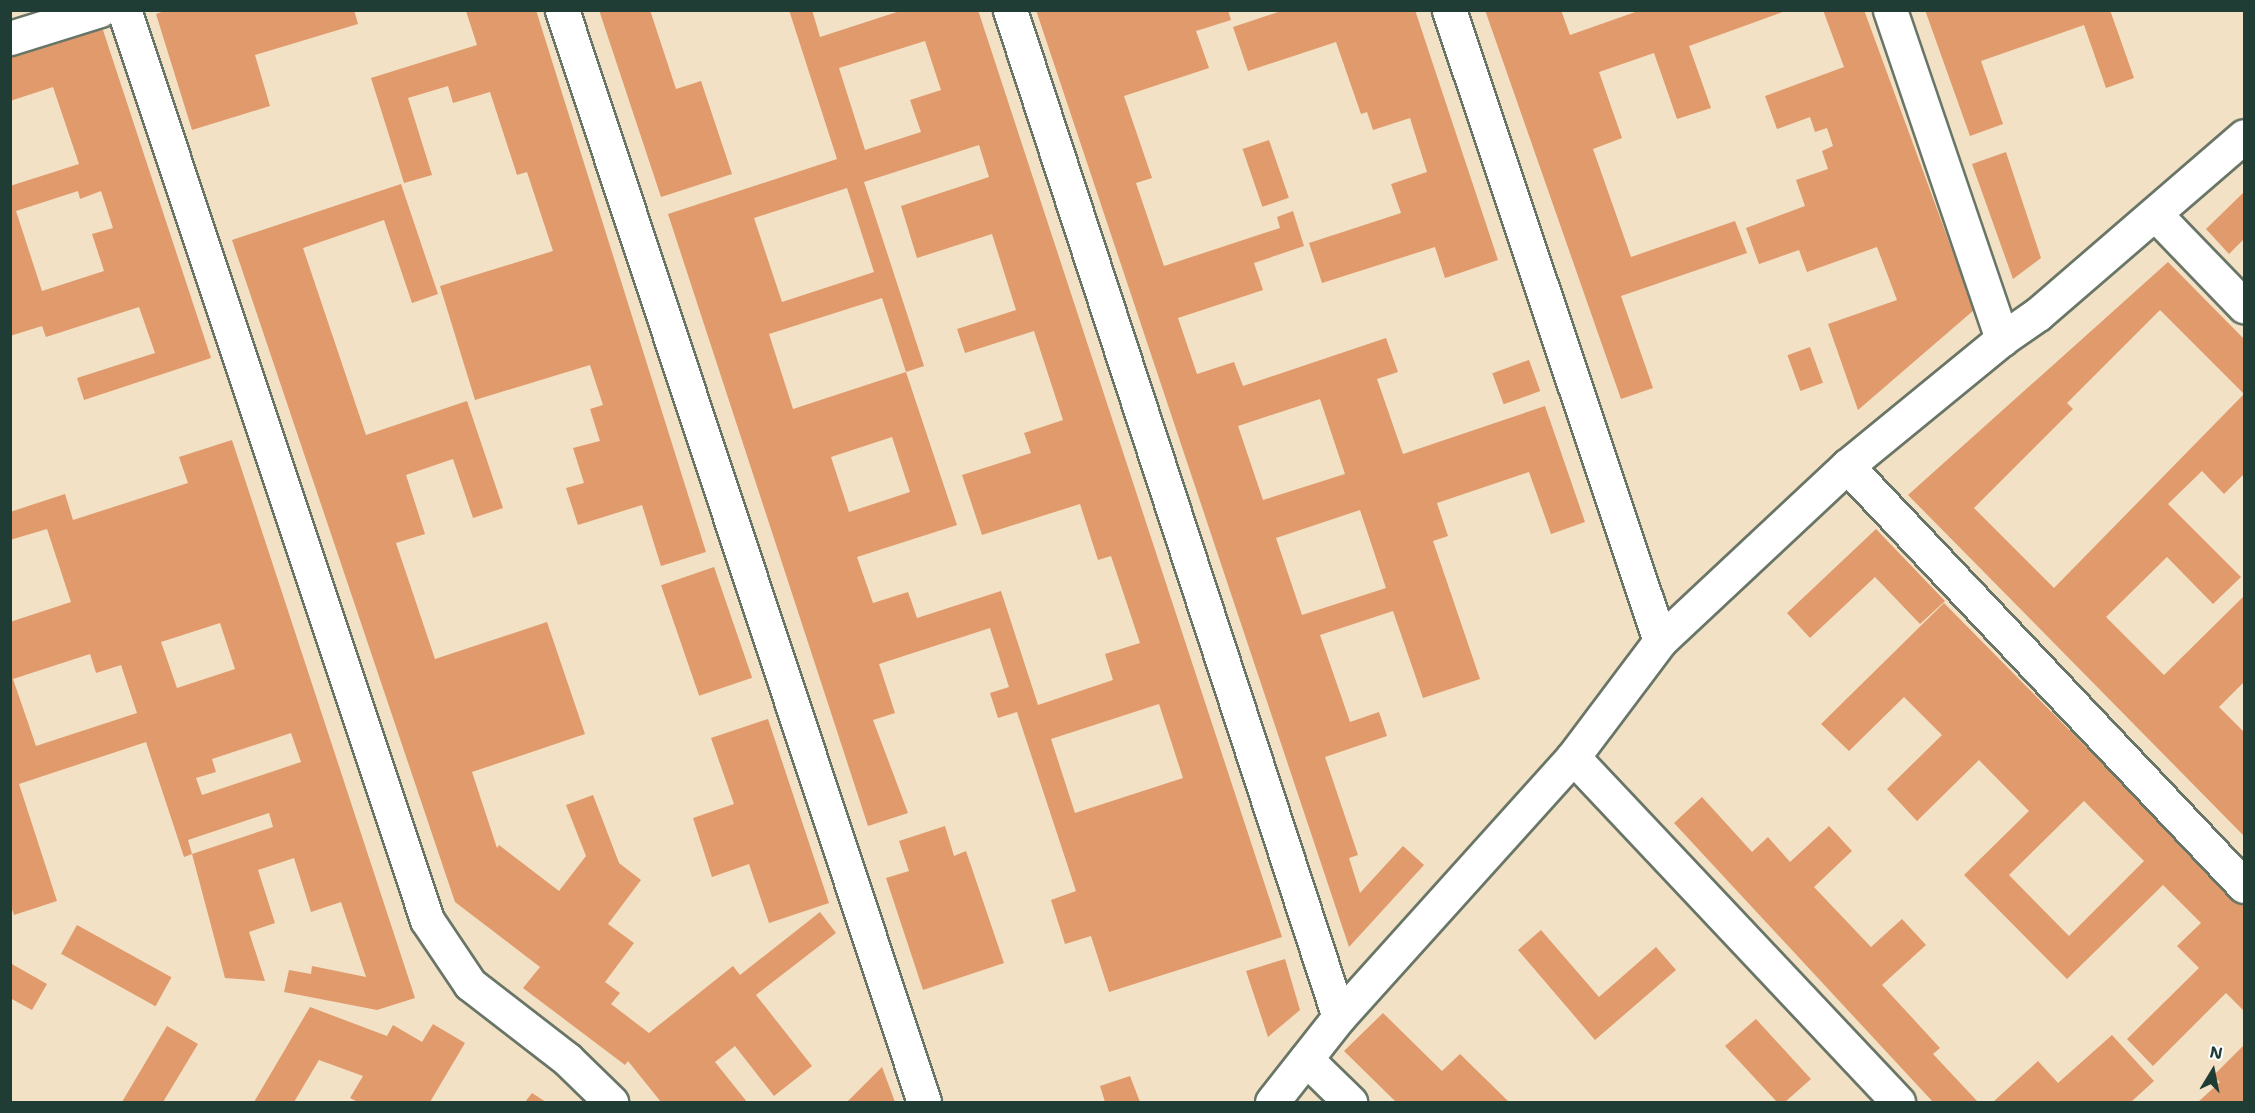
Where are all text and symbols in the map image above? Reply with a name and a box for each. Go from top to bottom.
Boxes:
north arrow [2183,1041,2243,1101]
text: N [2208,1041,2224,1064]

